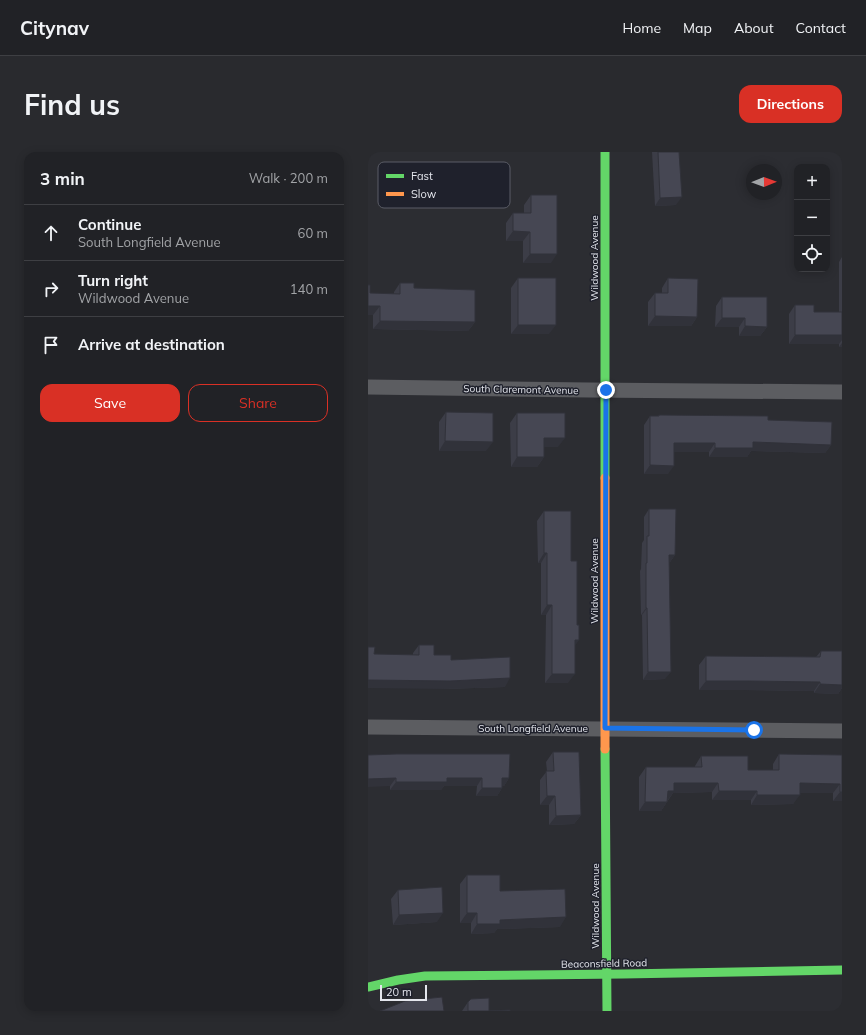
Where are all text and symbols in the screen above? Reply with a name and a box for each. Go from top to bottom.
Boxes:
text: Citynav [20,16,89,40]
text: Home [622,19,661,37]
text: Map [683,19,712,37]
text: About [734,19,774,37]
text: Contact [796,19,846,37]
button: Directions [739,85,842,123]
text: Find us [24,87,120,122]
legend [378,162,510,208]
north arrow [746,164,782,200]
map controls [794,164,830,272]
button: + [794,164,830,200]
text: 3 min [40,168,85,189]
text: Fast [411,169,433,183]
text: Walk · 200 m [249,170,328,186]
text: Slow [411,187,437,201]
button: − [794,200,830,236]
text: Continue [78,215,141,234]
street label: Wildwood Avenue [588,215,601,301]
icon: ahead [40,222,62,244]
text: 60 m [298,225,328,241]
text: South Longfield Avenue [78,234,221,250]
button: locate [794,236,830,272]
text: Turn right [78,271,148,290]
icon: right [40,278,62,300]
text: 140 m [290,281,328,297]
text: Wildwood Avenue [78,290,189,306]
icon: arrive [40,334,62,356]
text: Arrive at destination [78,335,225,354]
route end [597,381,615,399]
street label: South Claremont Avenue [463,382,579,397]
button: Save [40,384,180,422]
button: Share [188,384,328,422]
street label: Wildwood Avenue [588,538,601,624]
route start [745,721,763,739]
street label: South Longfield Avenue [478,722,588,735]
street label: Wildwood Avenue [589,863,602,949]
street label: Beaconsfield Road [561,956,647,971]
scale bar [380,983,427,1002]
text: 20 m [386,985,412,999]

